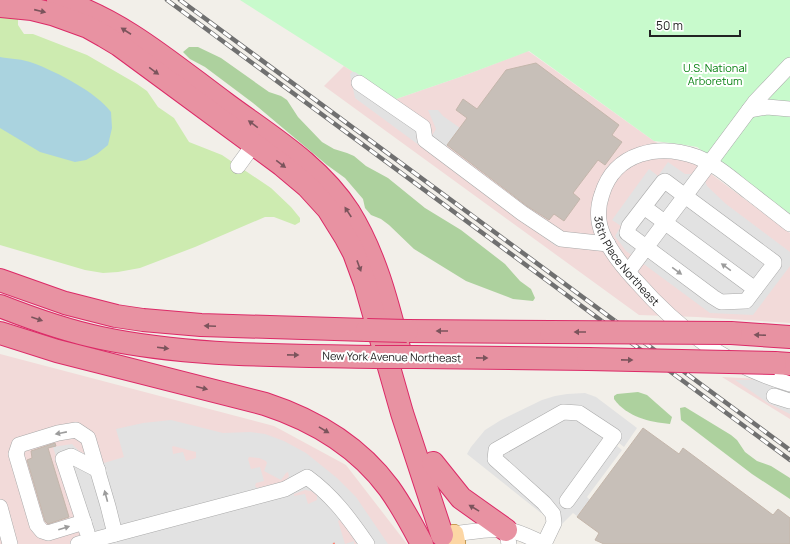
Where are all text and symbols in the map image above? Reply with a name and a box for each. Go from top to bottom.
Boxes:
one-way arrow [33,9,46,15]
scale bar [650,12,740,38]
text: 50 m [656,17,683,34]
one-way arrow [120,28,131,35]
park label: U.S. National Arboretum [683,60,747,88]
one-way arrow [148,66,159,75]
one-way arrow [248,120,259,129]
one-way arrow [275,160,286,169]
one-way arrow [345,206,352,217]
street label: 36th Place Northeast [591,215,663,309]
one-way arrow [356,260,362,272]
one-way arrow [720,263,731,272]
one-way arrow [672,267,683,275]
one-way arrow [31,317,43,323]
one-way arrow [204,322,216,329]
one-way arrow [435,328,448,334]
one-way arrow [573,329,586,335]
one-way arrow [754,332,766,339]
one-way arrow [157,345,169,351]
street label: New York Avenue Northeast [322,348,462,365]
one-way arrow [287,352,300,358]
one-way arrow [476,355,489,361]
one-way arrow [621,357,634,363]
one-way arrow [196,386,208,392]
one-way arrow [318,426,330,433]
one-way arrow [55,430,67,436]
one-way arrow [103,490,109,502]
one-way arrow [468,504,480,511]
one-way arrow [59,525,71,531]

